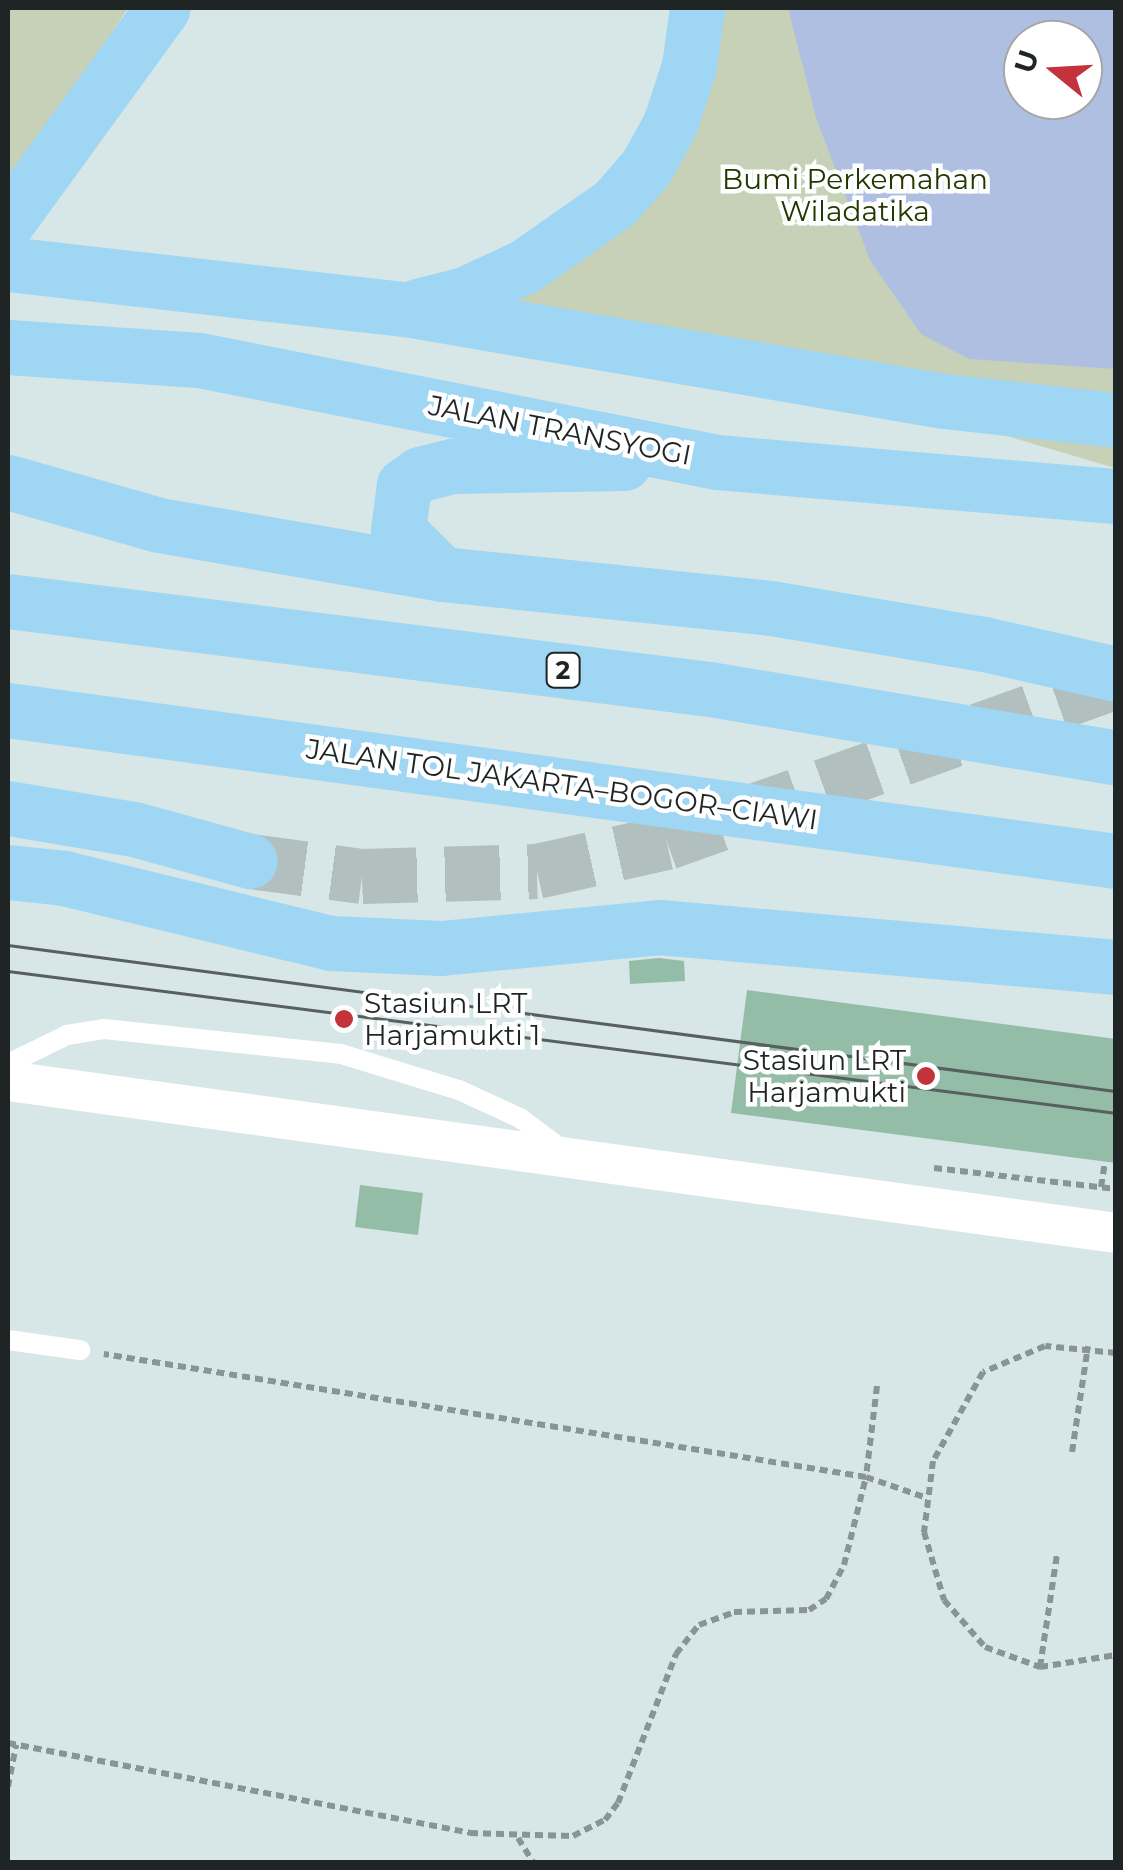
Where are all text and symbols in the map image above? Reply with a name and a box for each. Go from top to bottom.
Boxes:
north arrow [1003,20,1103,120]
text: U [1007,46,1046,77]
park label: Bumi Perkemahan Wiladatika [722,162,988,228]
street label: JALAN TRANSYOGI [426,388,694,472]
road number: 2 [546,650,580,690]
street label: JALAN TOL JAKARTA–BOGOR–CIAWI [304,731,820,837]
place label: Stasiun LRT Harjamukti 1 [364,986,540,1052]
marker: Stasiun LRT Harjamukti 1 [333,1008,355,1030]
place label: Stasiun LRT Harjamukti [743,1043,906,1109]
marker: Stasiun LRT Harjamukti [915,1065,937,1087]

